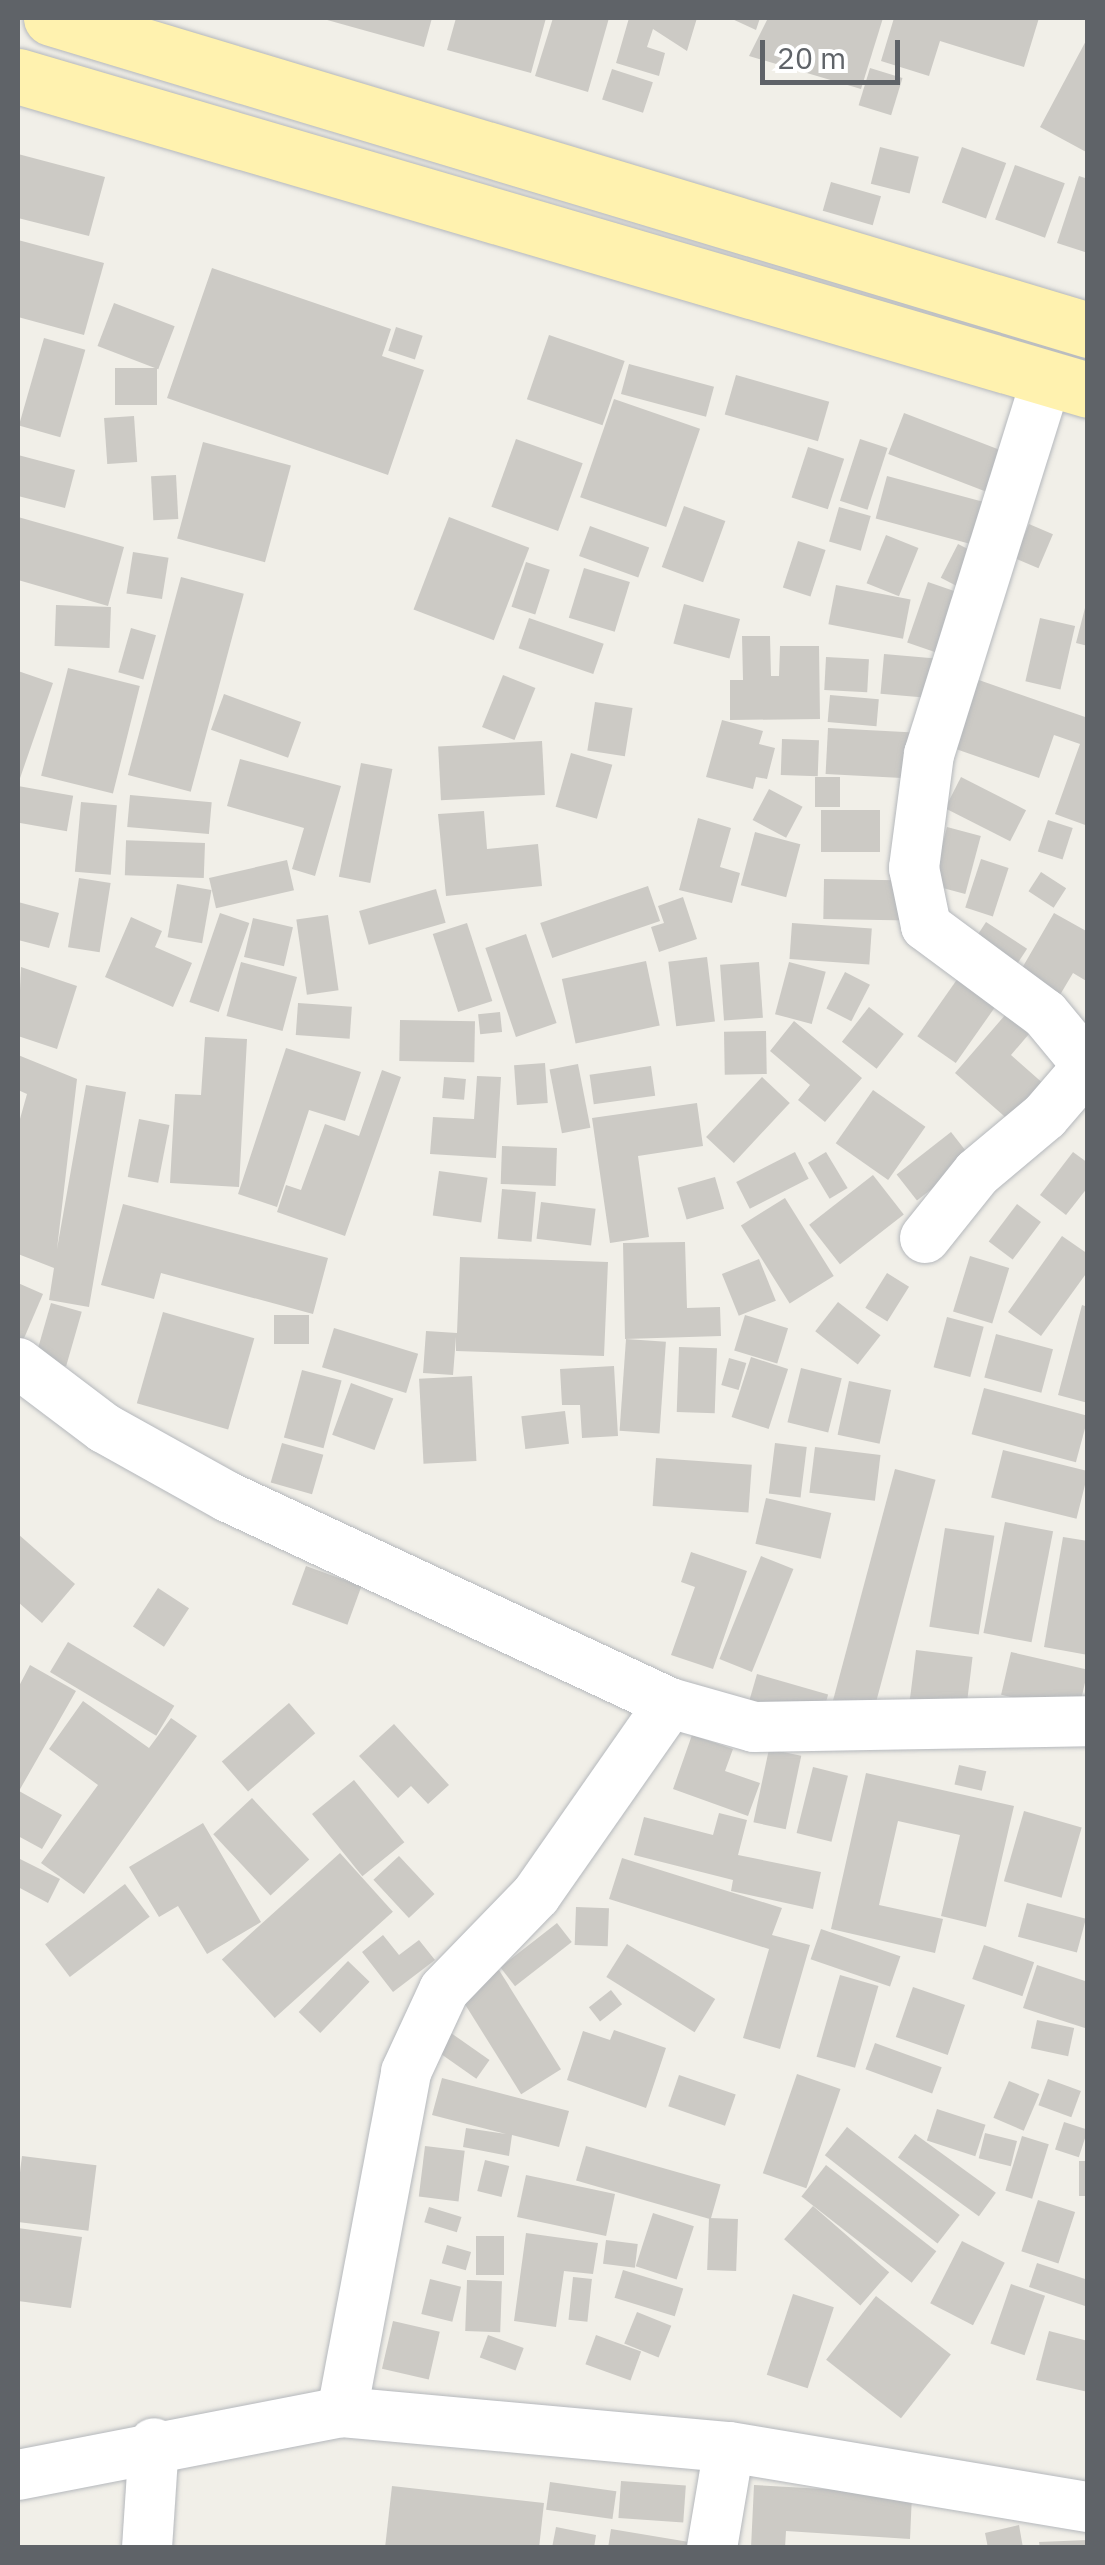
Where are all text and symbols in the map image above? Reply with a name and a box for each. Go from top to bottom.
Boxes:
scale bar [765,20,905,82]
text: 20 m [777,38,846,77]

